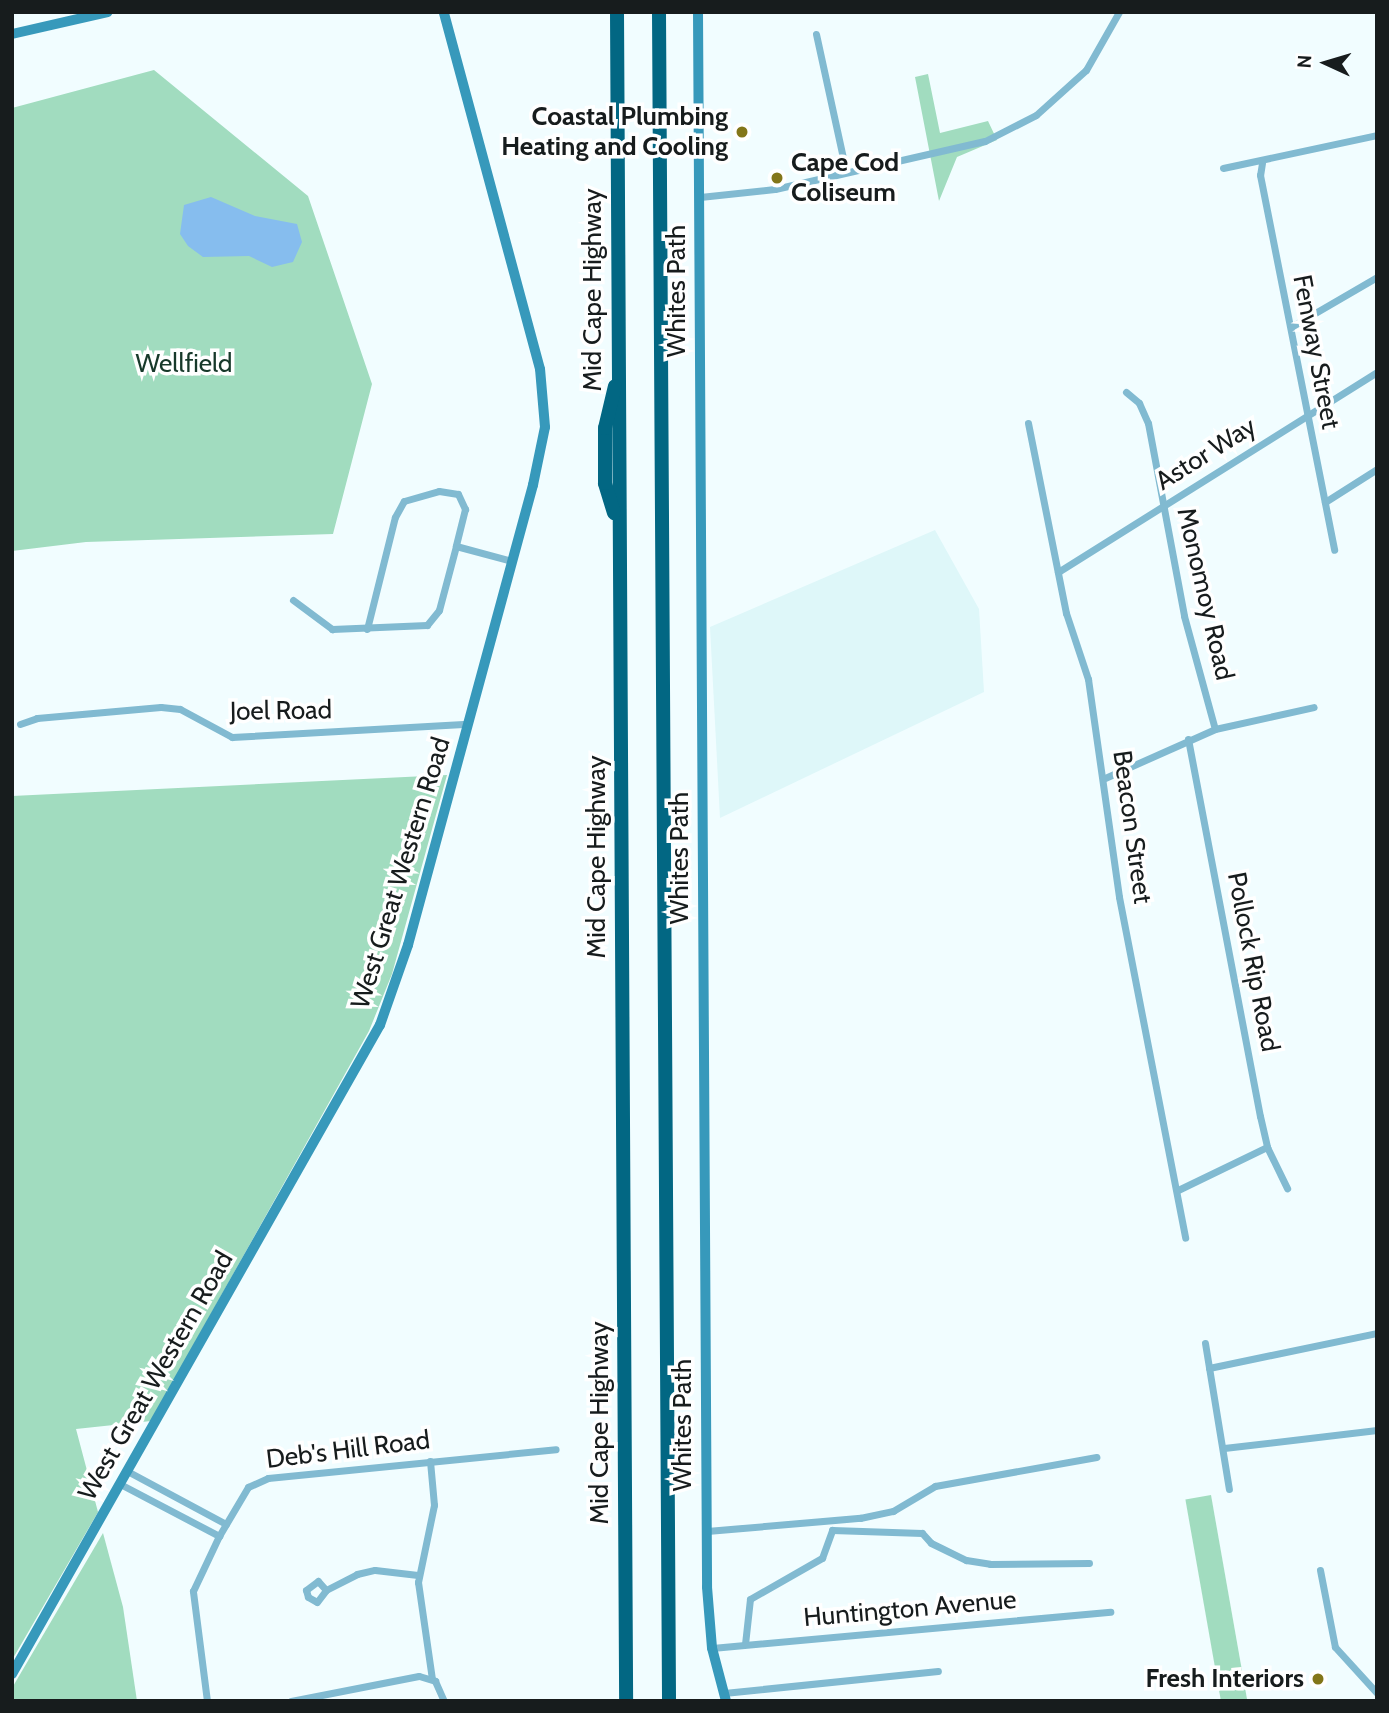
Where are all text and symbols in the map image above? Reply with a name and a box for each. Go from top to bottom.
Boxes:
north arrow [1291,28,1361,98]
text: N [1293,54,1316,69]
place label: Coastal Plumbing Heating and Cooling [501,101,728,162]
marker: Coastal Plumbing Heating and Cooling [734,124,750,140]
place label: Cape Cod Coliseum [791,147,899,208]
marker: Cape Cod Coliseum [769,170,785,186]
street label: Mid Cape Highway [577,188,609,392]
street label: Whites Path [661,225,693,357]
street label: Fenway Street [1286,272,1346,432]
park label: Wellfield [135,348,233,380]
street label: Astor Way [1150,411,1262,497]
street label: Monomoy Road [1170,505,1240,683]
street label: Joel Road [230,695,332,727]
street label: West Great Western Road [345,733,457,1013]
street label: Beacon Street [1106,748,1158,906]
street label: Mid Cape Highway [581,755,613,959]
street label: Whites Path [664,792,696,924]
street label: Pollock Rip Road [1220,870,1286,1054]
street label: West Great Western Road [72,1246,240,1506]
street label: Mid Cape Highway [584,1321,616,1525]
street label: Whites Path [667,1359,699,1491]
street label: Deb's Hill Road [264,1424,432,1476]
street label: Huntington Avenue [802,1584,1018,1634]
place label: Fresh Interiors [1146,1663,1304,1695]
marker: Fresh Interiors [1310,1671,1326,1687]

